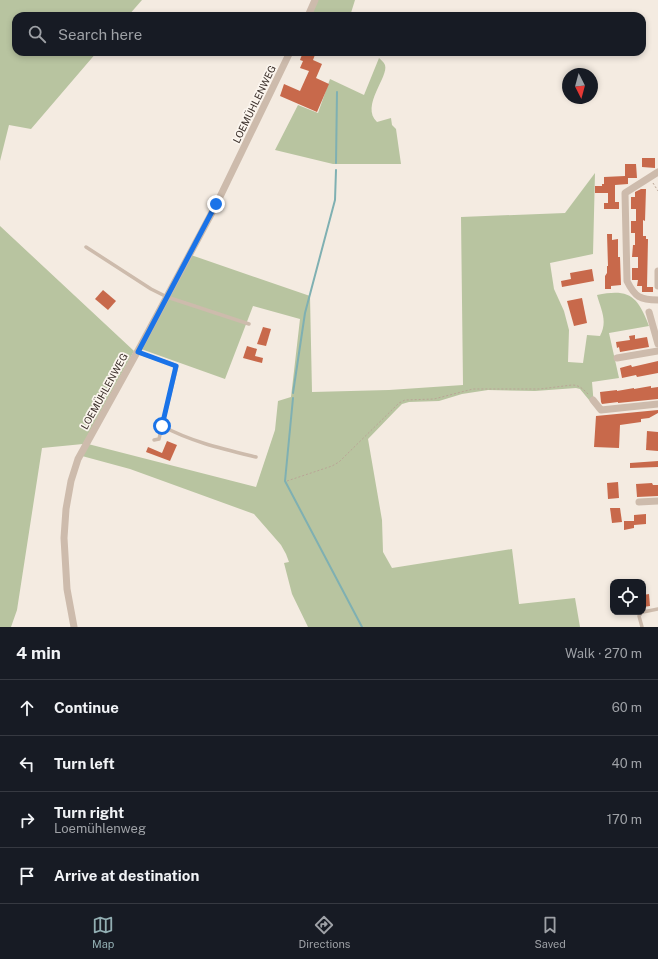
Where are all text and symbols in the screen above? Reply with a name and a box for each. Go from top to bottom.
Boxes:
search box [12,12,646,56]
icon: search [26,23,48,45]
text: Search here [58,26,142,43]
street label: LOEMÜHLENWEG [230,63,278,145]
north arrow [562,68,598,104]
route end [207,195,225,213]
street label: LOEMÜHLENWEG [78,351,130,431]
route start [153,417,171,435]
map controls [610,579,646,615]
button: locate [610,579,646,615]
text: 4 min [16,643,61,663]
text: Walk · 270 m [565,646,642,661]
icon: ahead [16,697,38,719]
text: Continue [54,699,119,716]
text: 60 m [612,700,642,715]
icon: left [16,753,38,775]
text: Turn left [54,755,115,772]
text: 40 m [611,756,642,771]
text: Turn right [54,804,124,821]
icon: right [16,809,38,831]
text: 170 m [607,812,642,827]
text: Loemühlenweg [54,821,146,836]
icon: arrive [16,865,38,887]
text: Arrive at destination [54,867,199,884]
tab: Map [92,914,114,950]
tab: Directions [299,914,350,950]
tab: Saved [534,914,566,950]

